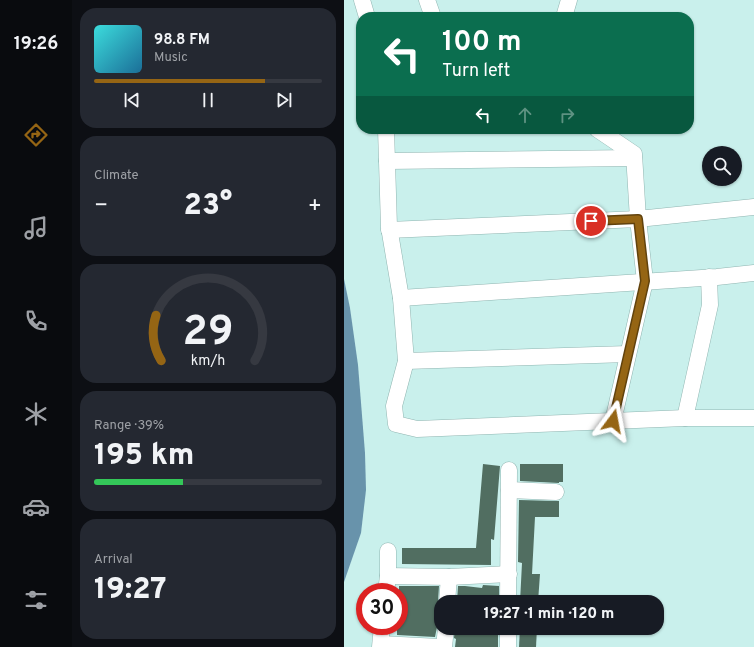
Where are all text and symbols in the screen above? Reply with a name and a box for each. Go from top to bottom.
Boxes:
text: 100 m [442,25,522,61]
icon: left [376,28,428,80]
text: 98.8 FM [154,31,210,50]
text: 19:26 [14,33,58,56]
text: Music [154,50,188,66]
text: Turn left [442,60,510,83]
icon: previous [121,89,143,111]
icon: pause [197,89,219,111]
icon: next [273,89,295,111]
icon: left [472,104,494,126]
icon: ahead [514,104,536,126]
icon: right [556,104,578,126]
icon: directions [22,121,50,149]
map controls [702,146,742,186]
button: search [702,146,742,186]
text: Climate [94,168,139,184]
text: 23° [184,188,232,225]
text: − [94,193,108,220]
text: + [308,193,322,220]
pin [574,204,608,238]
icon: arrive [580,210,602,232]
icon: music [22,214,50,242]
icon: phone [22,307,50,335]
text: 29 [183,307,234,360]
text: km/h [191,352,225,370]
icon: climate [22,400,50,428]
position arrow [592,400,634,442]
text: Range · 39% [94,418,164,434]
text: 195 km [94,438,194,475]
icon: car [22,493,50,521]
text: Arrival [94,552,133,568]
text: 19:27 [94,572,167,609]
speed limit sign: 30 [356,583,408,635]
icon: filters [22,586,50,614]
text: 19:27 · 1 min · 120 m [484,605,614,624]

